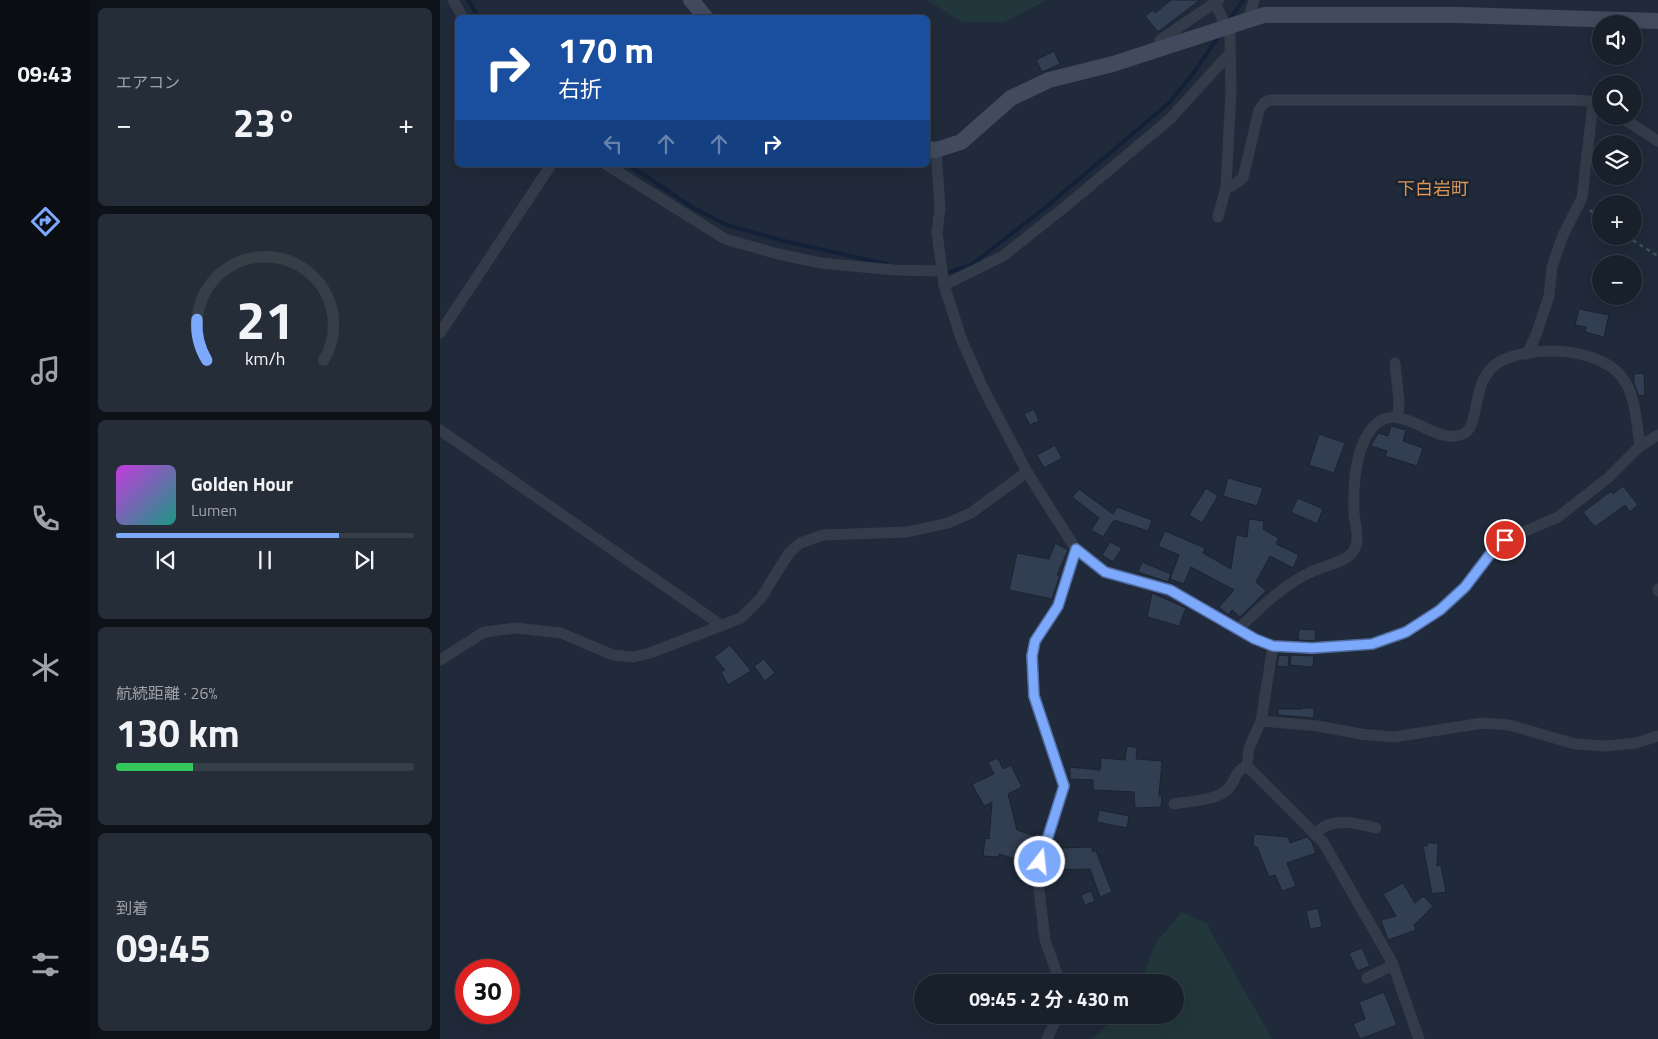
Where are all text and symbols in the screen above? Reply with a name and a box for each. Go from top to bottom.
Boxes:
map controls [1592,15,1642,305]
button: sound [1592,15,1642,65]
text: 170 m [558,23,654,77]
icon: right [475,35,540,100]
text: 09:43 [18,57,72,91]
text: エアコン [116,70,180,94]
text: 右折 [558,72,602,106]
button: search [1592,75,1642,125]
text: 23° [233,94,297,152]
text: − [116,102,132,145]
text: + [398,102,414,145]
icon: left [599,130,627,158]
icon: ahead [652,130,680,158]
icon: ahead [705,130,733,158]
icon: right [758,130,786,158]
button: layers [1592,135,1642,185]
district label: 下白岩町 [1397,175,1469,202]
button: + [1592,195,1642,245]
icon: directions [28,204,63,239]
button: − [1592,255,1642,305]
text: 21 [236,280,294,359]
text: km/h [245,345,285,372]
icon: music [28,353,63,388]
text: Golden Hour [191,469,293,498]
text: Lumen [191,498,237,522]
icon: phone [28,501,63,536]
pin [1484,519,1526,561]
icon: arrive [1491,526,1519,554]
icon: previous [152,546,180,574]
icon: pause [251,546,279,574]
icon: next [350,546,378,574]
icon: climate [28,650,63,685]
text: 航続距離 · 26% [116,681,217,705]
text: 130 km [116,704,240,762]
icon: car [28,799,63,834]
position arrow [1013,835,1065,887]
text: 到着 [116,896,148,920]
text: 09:45 [116,919,211,977]
icon: filters [28,947,63,982]
speed limit sign: 30 [455,959,520,1024]
text: 09:45 · 2 分 · 430 m [969,984,1129,1013]

